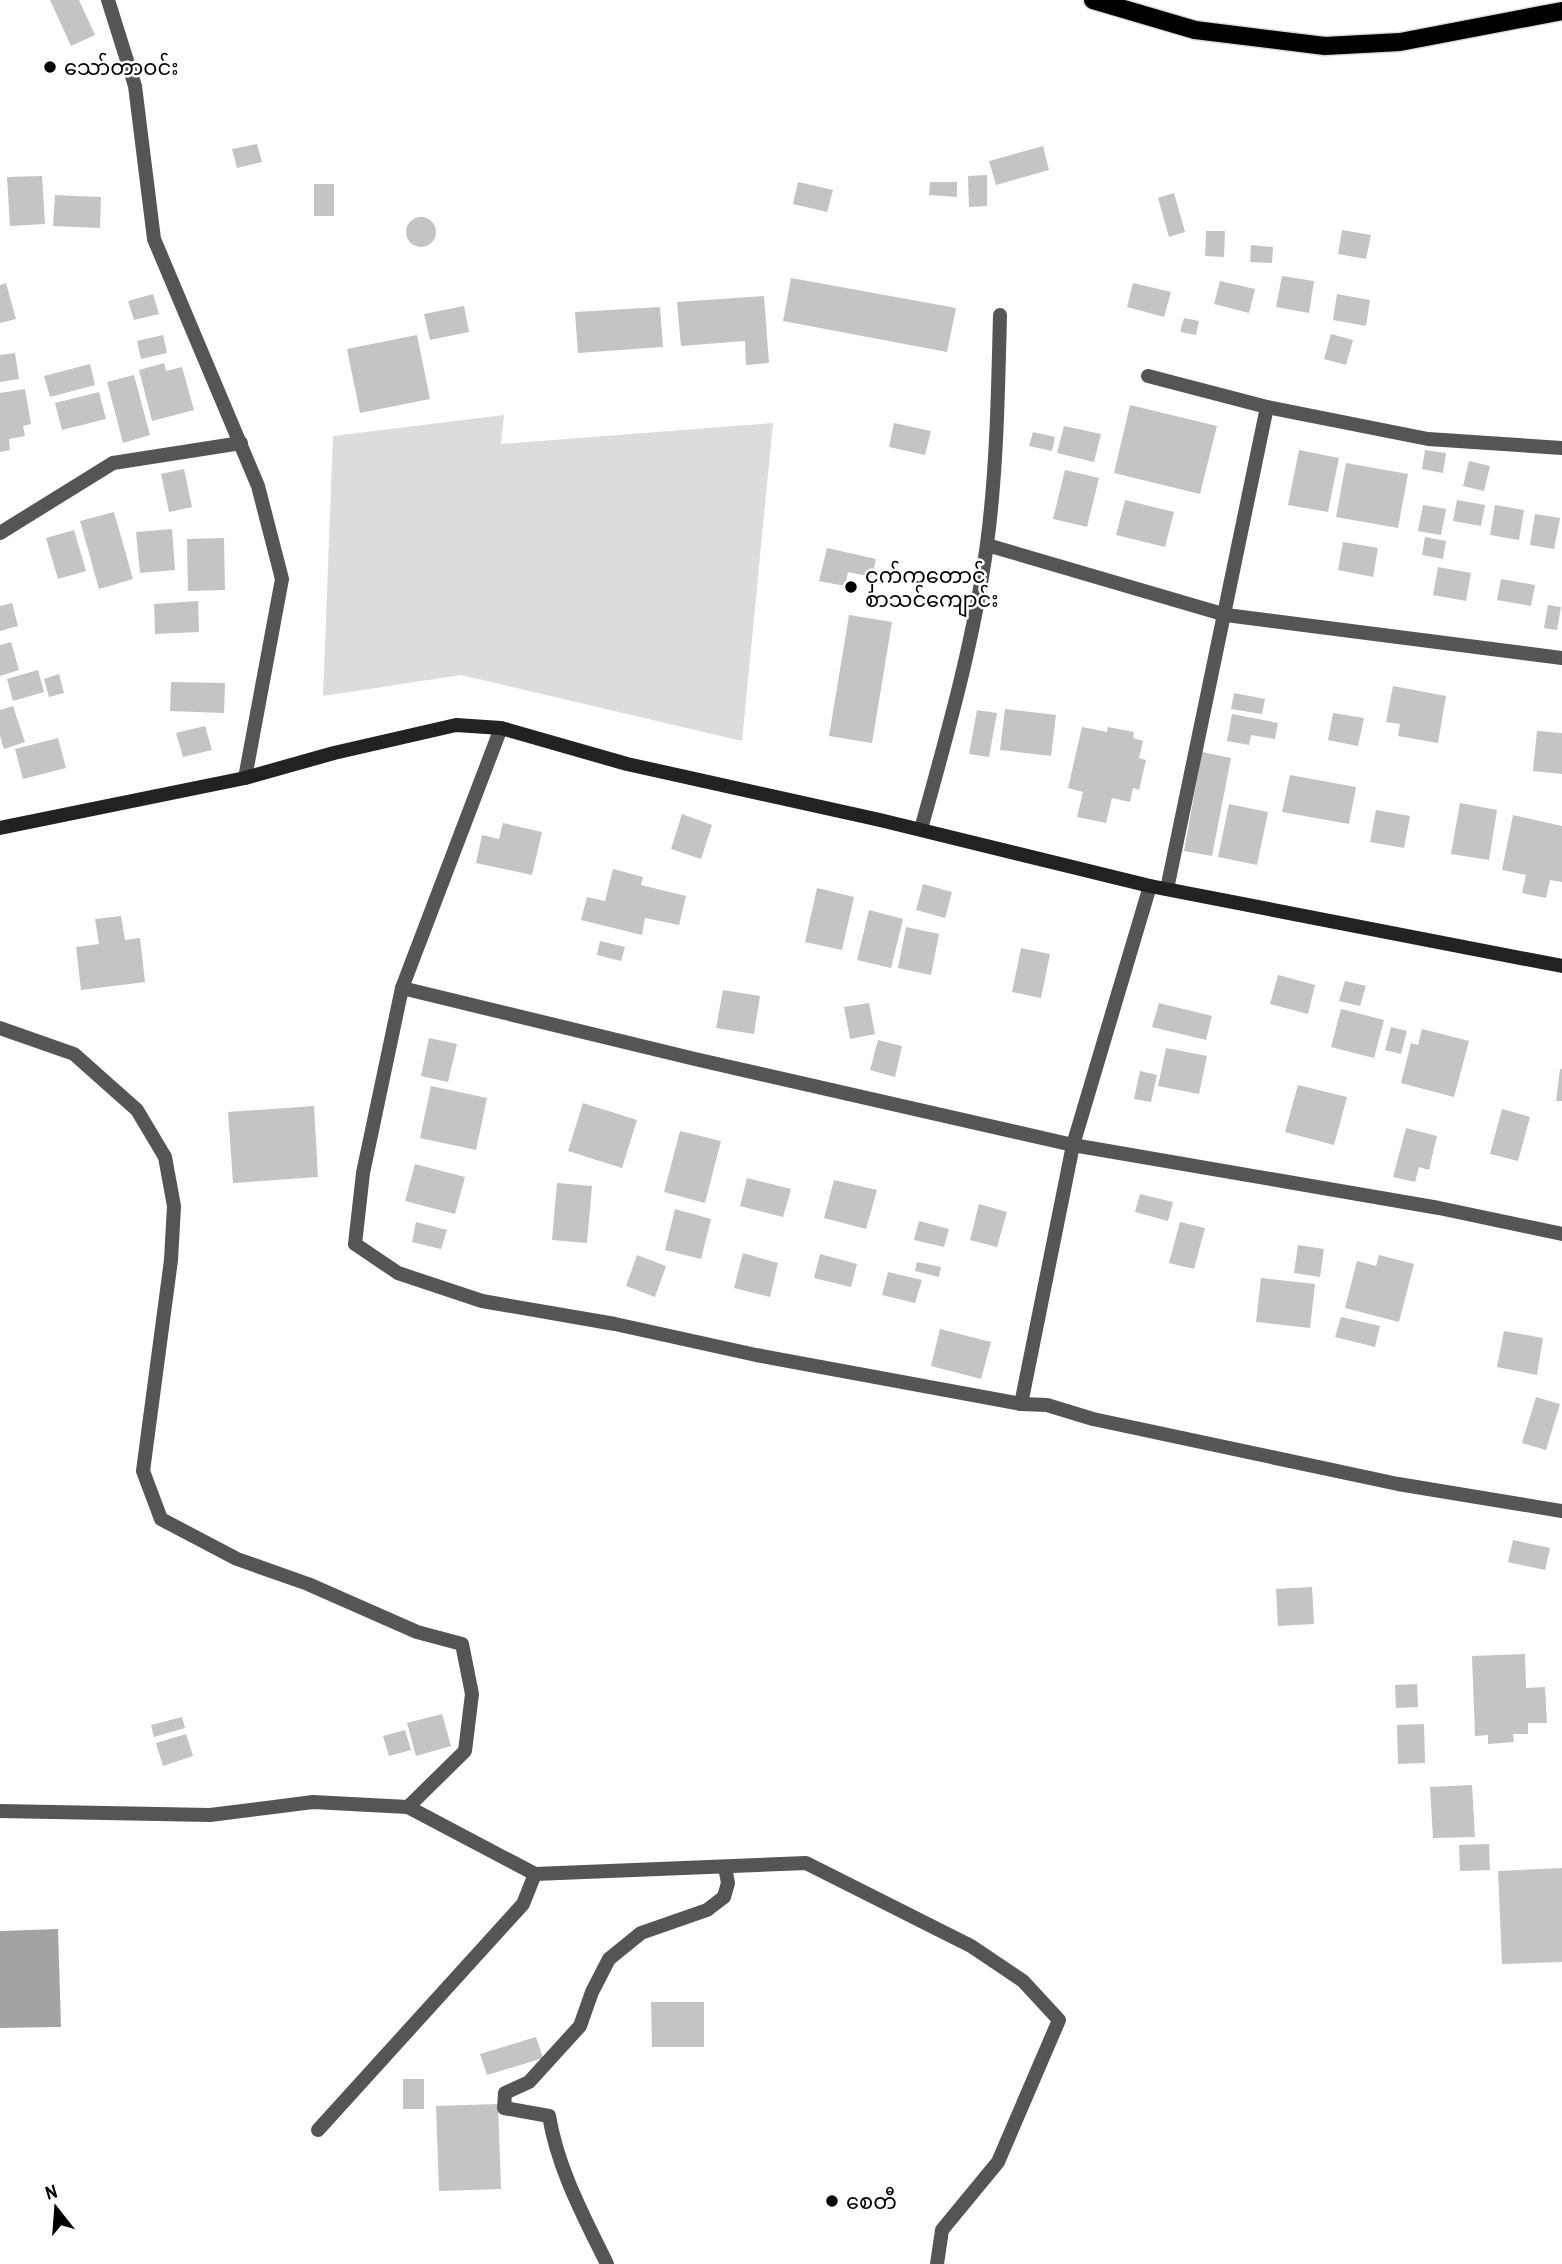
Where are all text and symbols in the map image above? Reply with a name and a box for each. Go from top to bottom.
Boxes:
place label: သော်တာဝင်း [64,52,178,82]
marker: သော်တာဝင်း [42,59,58,75]
place label: ငှက်ကတောင် စာသင်ကျောင်း [865,560,998,618]
marker: ငှက်ကတောင် စာသင်ကျောင်း [843,579,859,595]
north arrow [21,2173,91,2243]
text: N [42,2178,60,2206]
place label: စေတီ [846,2186,897,2216]
marker: စေတီ [824,2193,840,2209]

